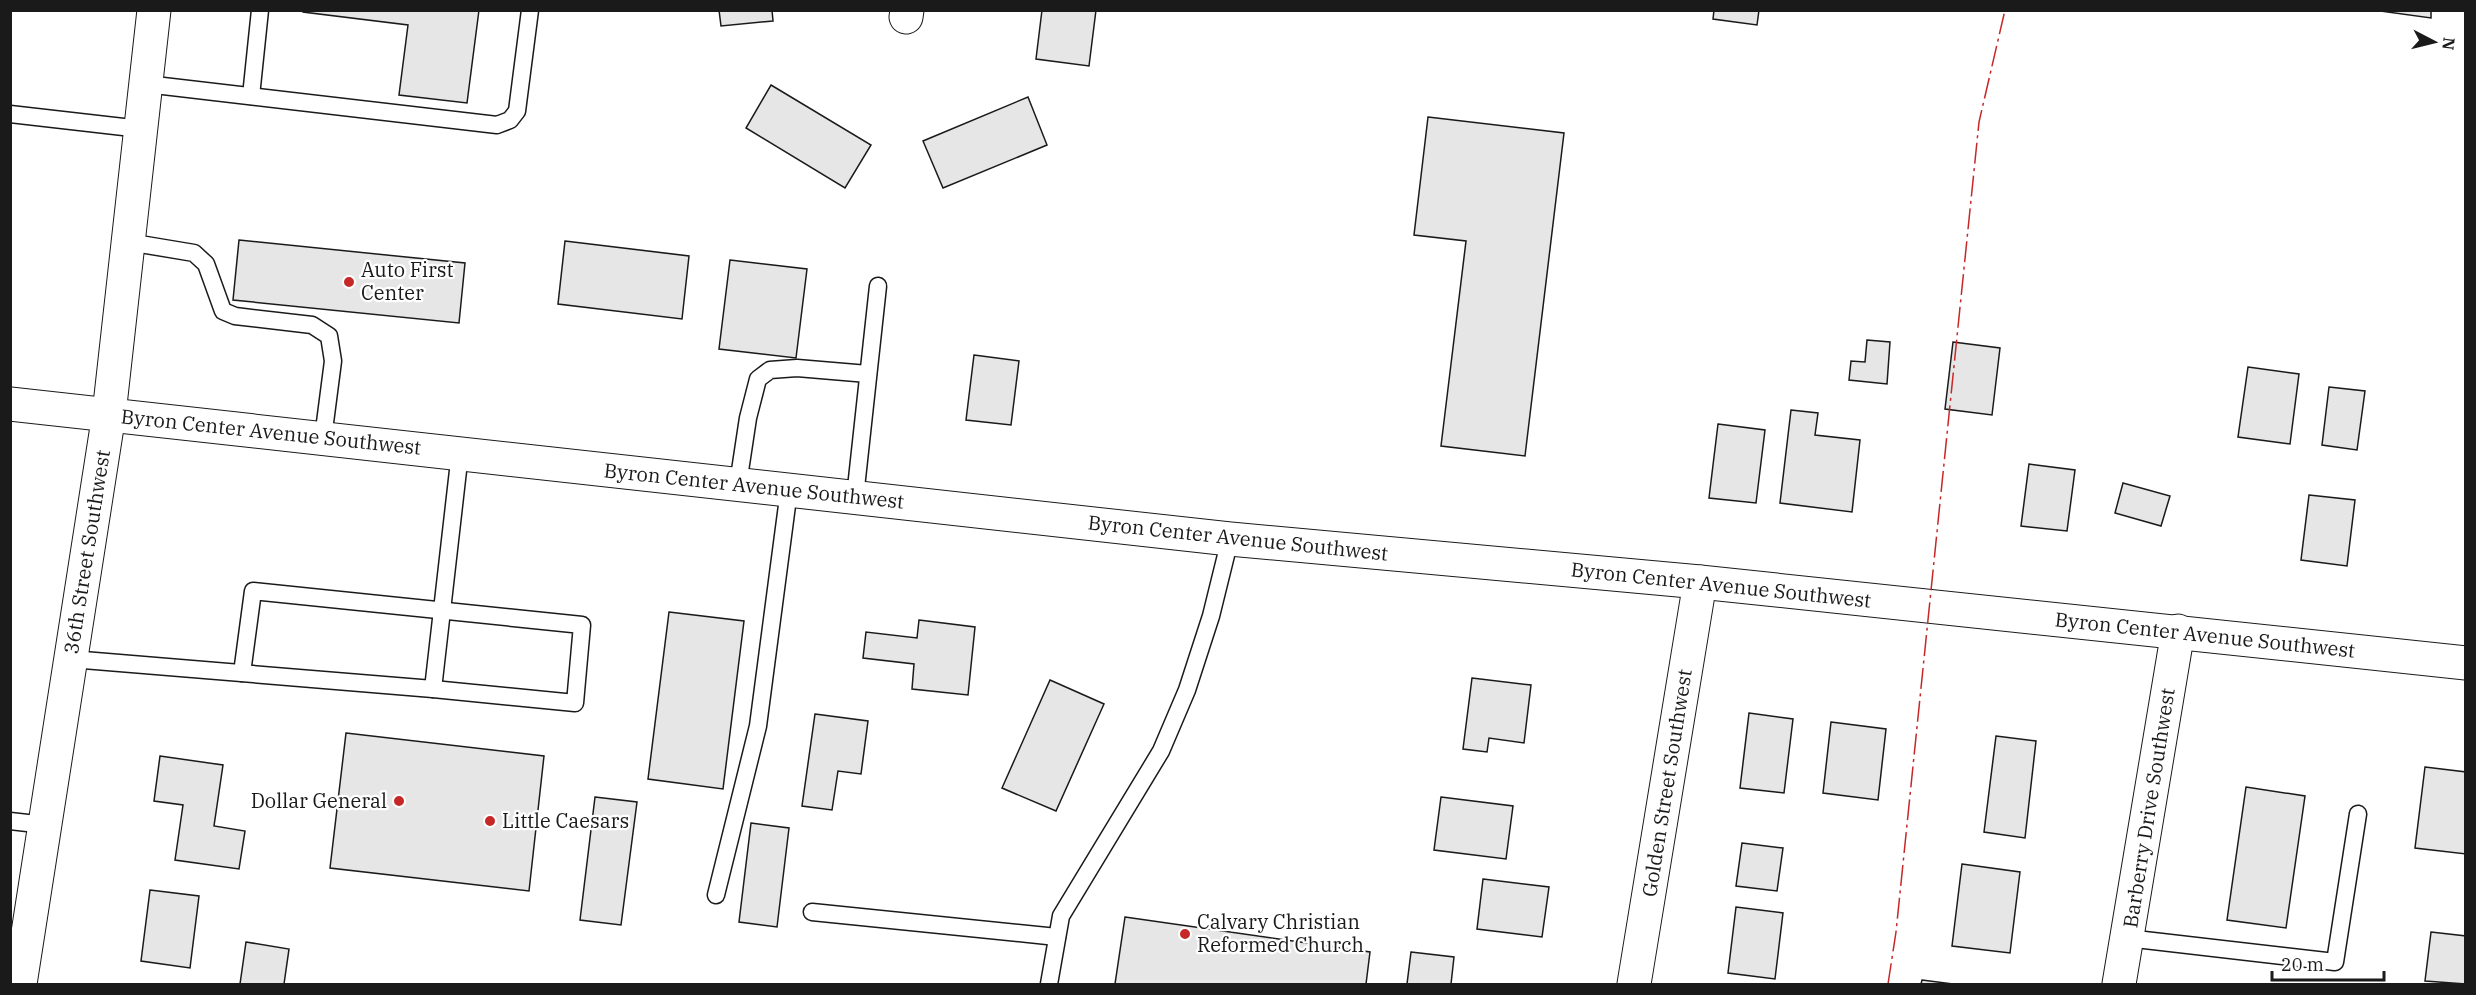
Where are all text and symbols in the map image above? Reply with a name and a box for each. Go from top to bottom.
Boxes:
north arrow [2404,12,2464,72]
text: N [2438,36,2460,51]
place label: Auto First Center [361,256,454,306]
marker: Auto First Center [342,275,356,289]
street label: Byron Center Avenue Southwest [120,402,422,461]
street label: 36th Street Southwest [57,448,116,656]
street label: Byron Center Avenue Southwest [603,456,905,515]
street label: Byron Center Avenue Southwest [1087,508,1389,567]
street label: Byron Center Avenue Southwest [1570,555,1872,614]
street label: Byron Center Avenue Southwest [2054,605,2356,664]
street label: Golden Street Southwest [1635,667,1698,899]
street label: Barberry Drive Southwest [2116,686,2181,930]
place label: Dollar General [251,787,387,814]
marker: Dollar General [392,794,406,808]
place label: Little Caesars [502,807,629,834]
marker: Little Caesars [483,814,497,828]
place label: Calvary Christian Reformed Church [1197,908,1364,958]
marker: Calvary Christian Reformed Church [1178,927,1192,941]
scale bar [2272,944,2384,982]
text: 20 m [2281,953,2324,976]

